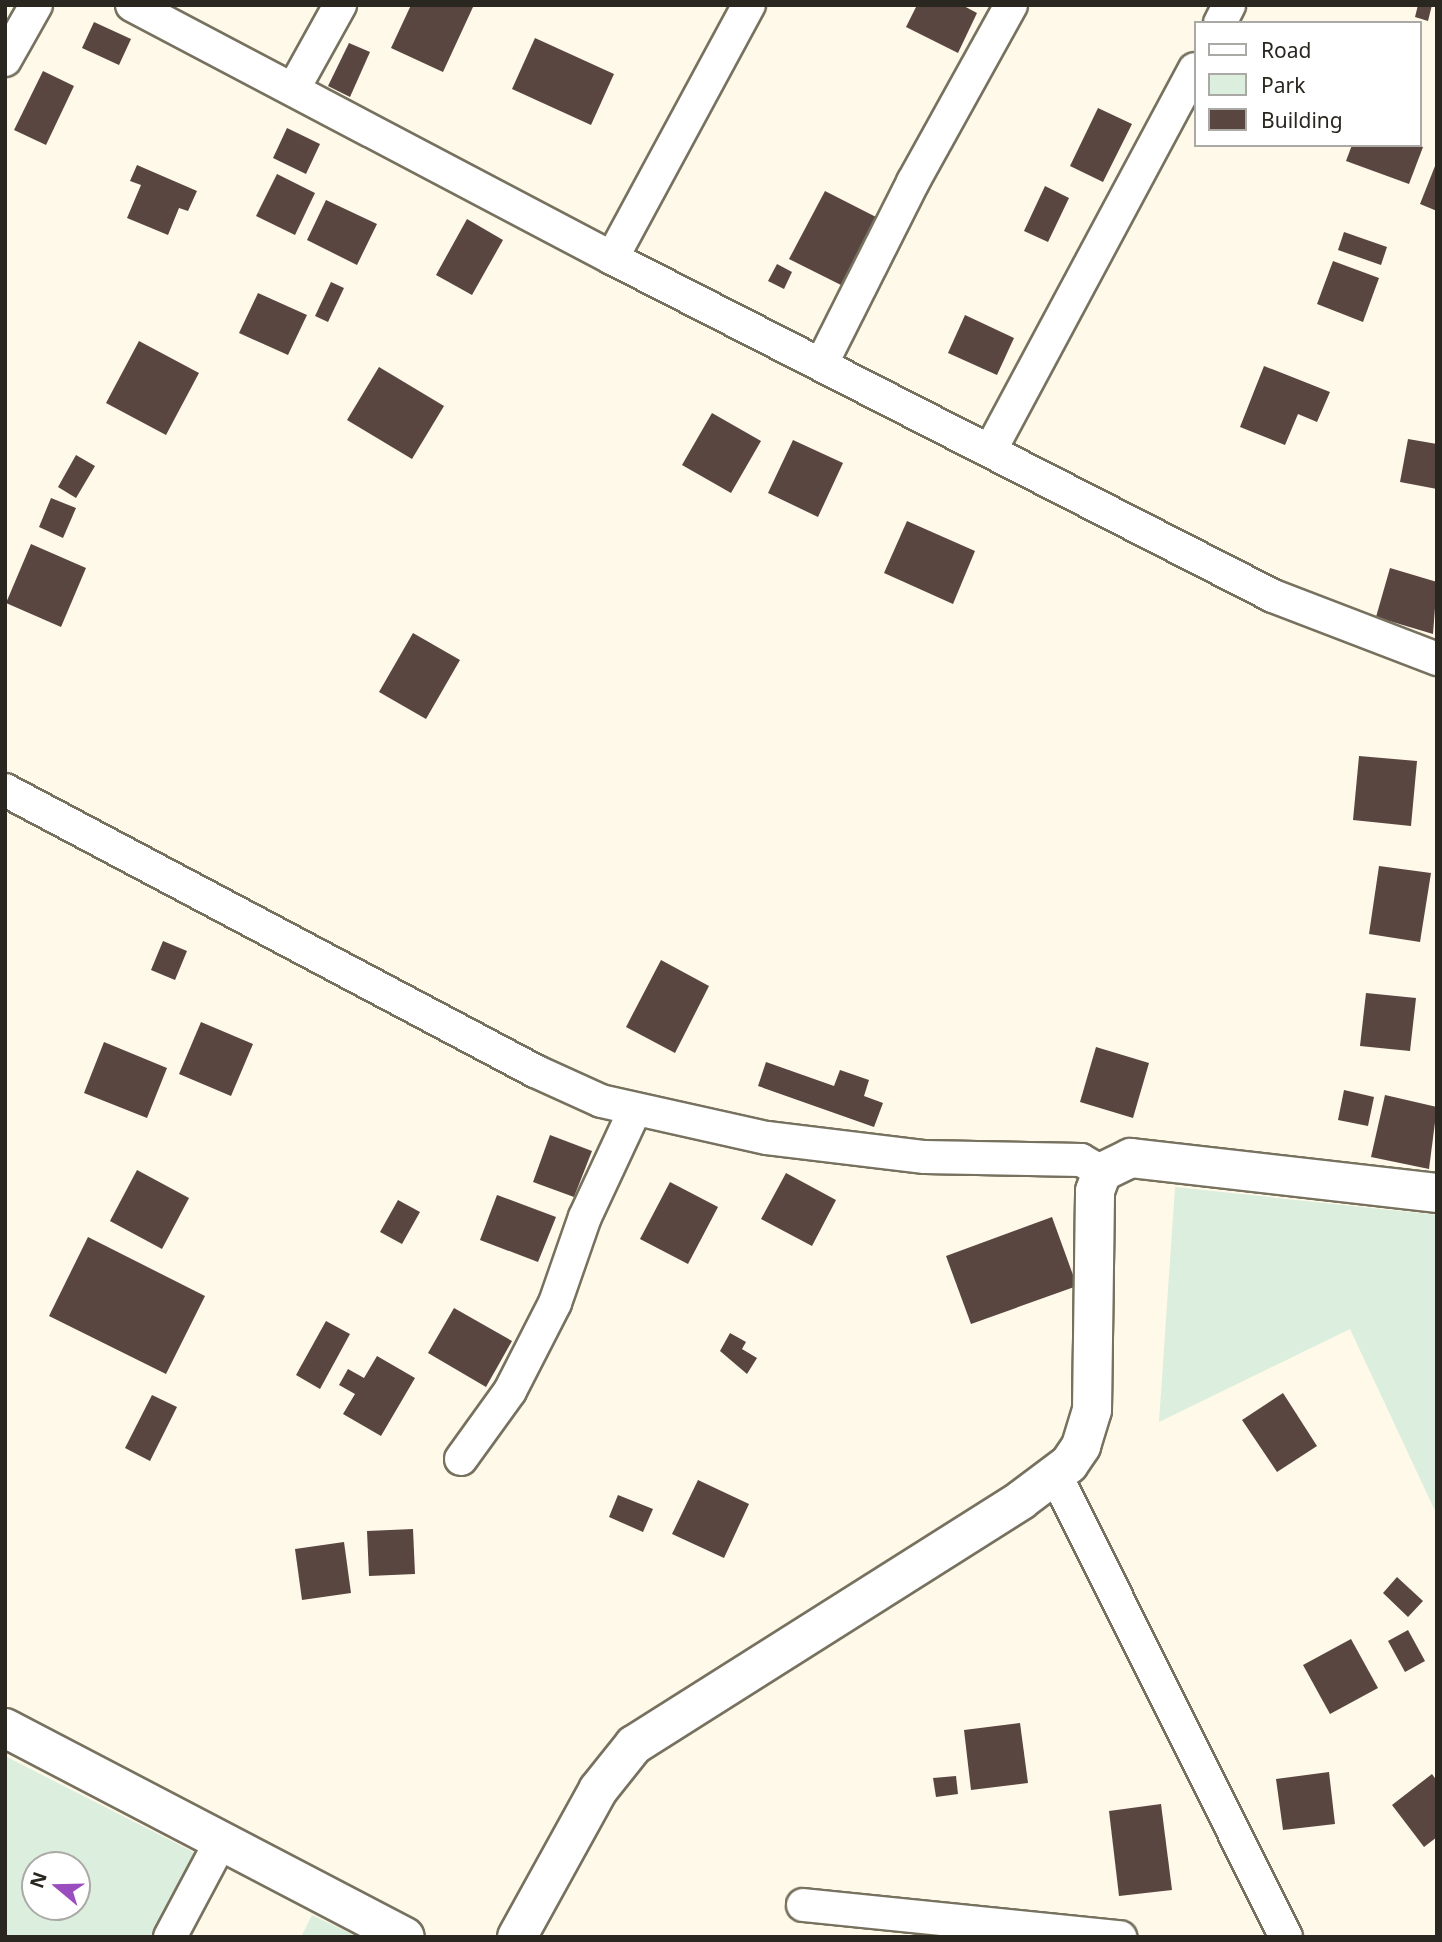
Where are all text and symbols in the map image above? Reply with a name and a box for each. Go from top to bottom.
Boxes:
legend [1194,21,1421,147]
text: Road [1261,36,1311,64]
text: Park [1261,71,1305,99]
text: Building [1261,106,1343,134]
north arrow [21,1851,91,1921]
text: N [23,1868,53,1891]

